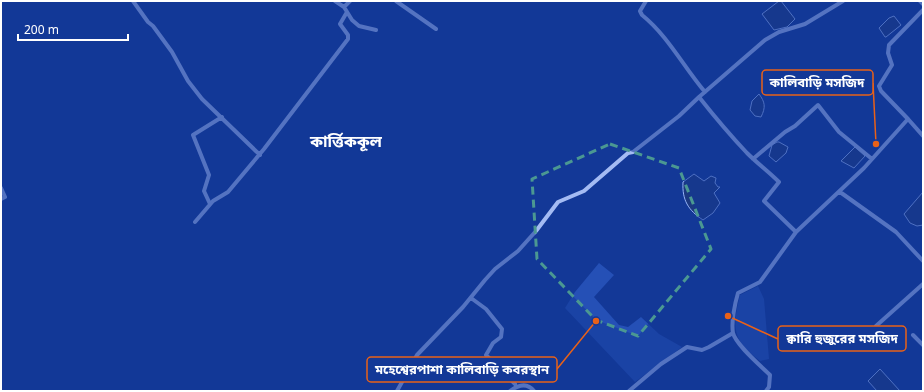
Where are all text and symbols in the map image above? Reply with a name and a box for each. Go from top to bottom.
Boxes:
scale bar [18,16,128,42]
text: 200 m [24,21,59,38]
callout: কালিবাড়ি মসজিদ [762,70,873,95]
text: কালিবাড়ি মসজিদ [769,73,865,91]
district label: কার্ত্তিককূল [309,130,383,152]
callout: ক্বারি হুজুরের মসজিদ [778,326,906,351]
text: ক্বারি হুজুরের মসজিদ [785,329,898,347]
callout: মহেশ্বেরপাশা কালিবাড়ি কবরস্থান [367,357,557,382]
text: মহেশ্বেরপাশা কালিবাড়ি কবরস্থান [374,360,550,378]

